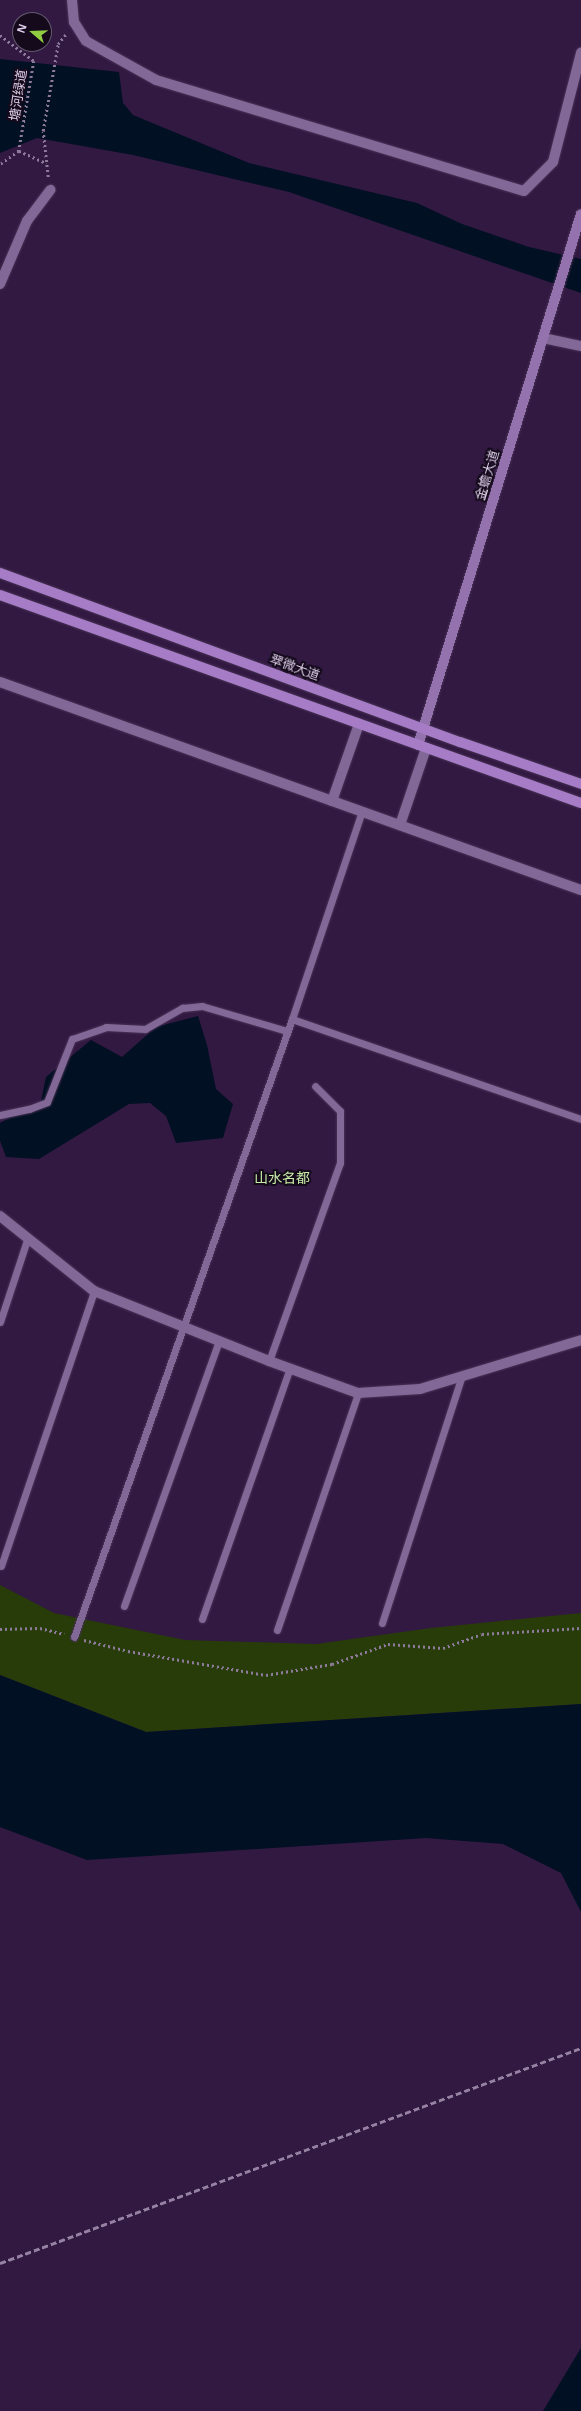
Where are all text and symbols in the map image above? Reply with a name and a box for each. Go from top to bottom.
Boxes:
north arrow [12,12,52,52]
text: N [13,22,30,35]
street label: 塘河绿道 [6,68,30,122]
street label: 金蟾大道 [472,448,502,502]
street label: 翠微大道 [268,651,322,683]
district label: 山水名都 [254,1170,310,1186]

